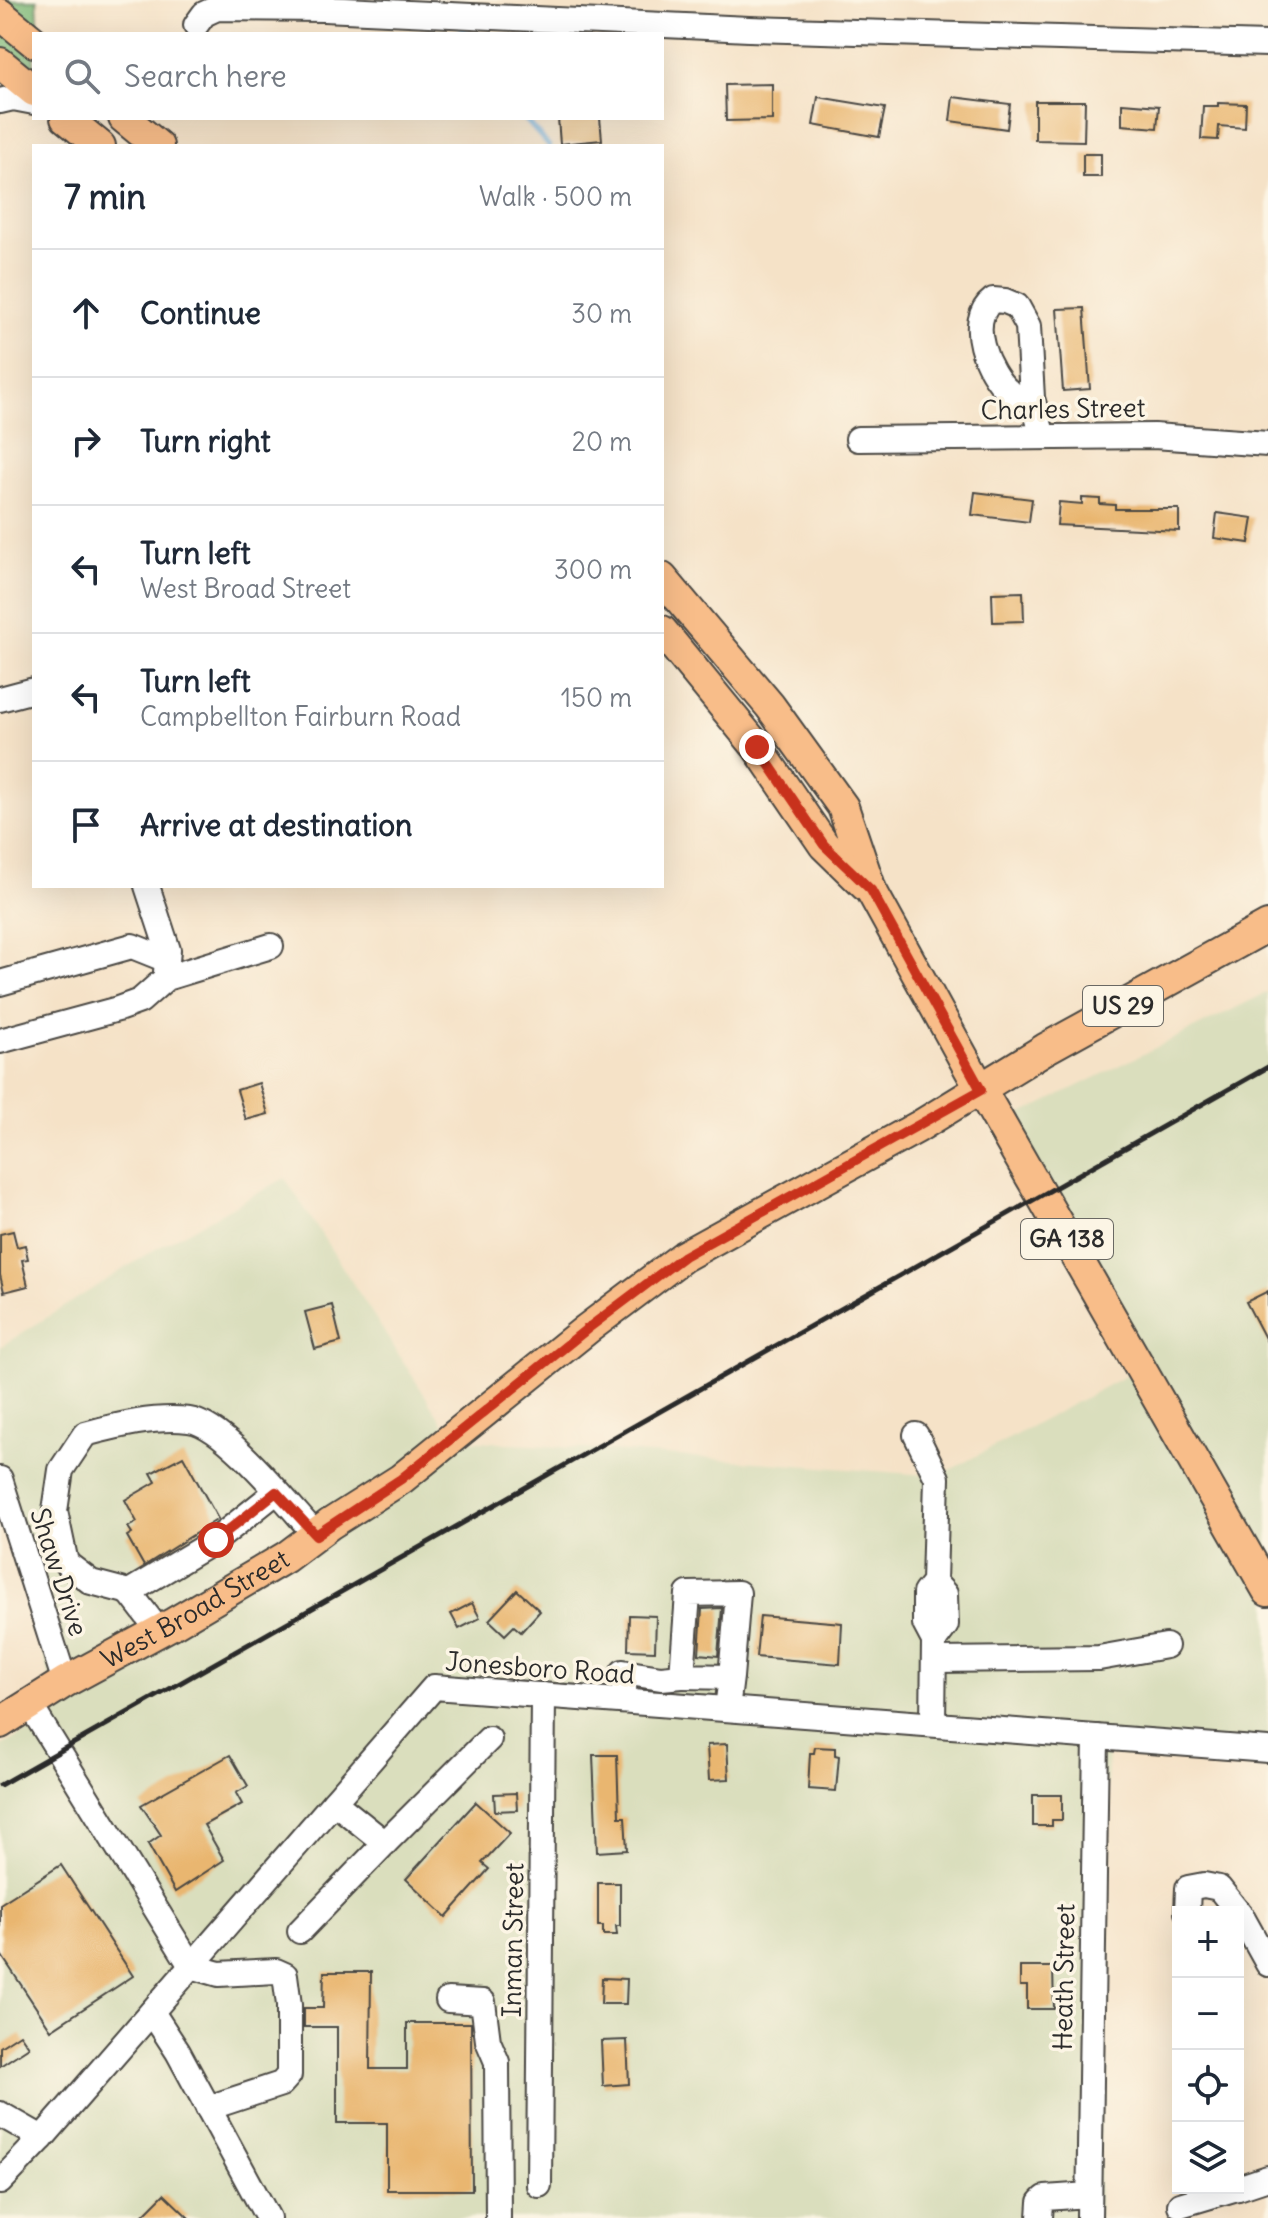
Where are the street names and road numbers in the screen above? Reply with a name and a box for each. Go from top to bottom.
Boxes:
street label: Charles Street [980,391,1146,426]
road number: US 29 [1083,986,1163,1026]
road number: GA 138 [1021,1219,1113,1259]
street label: Shaw Drive [23,1504,96,1640]
street label: West Broad Street [95,1542,295,1675]
street label: Jonesboro Road [444,1644,636,1691]
street label: Inman Street [495,1862,530,2018]
street label: Heath Street [1046,1903,1081,2051]

